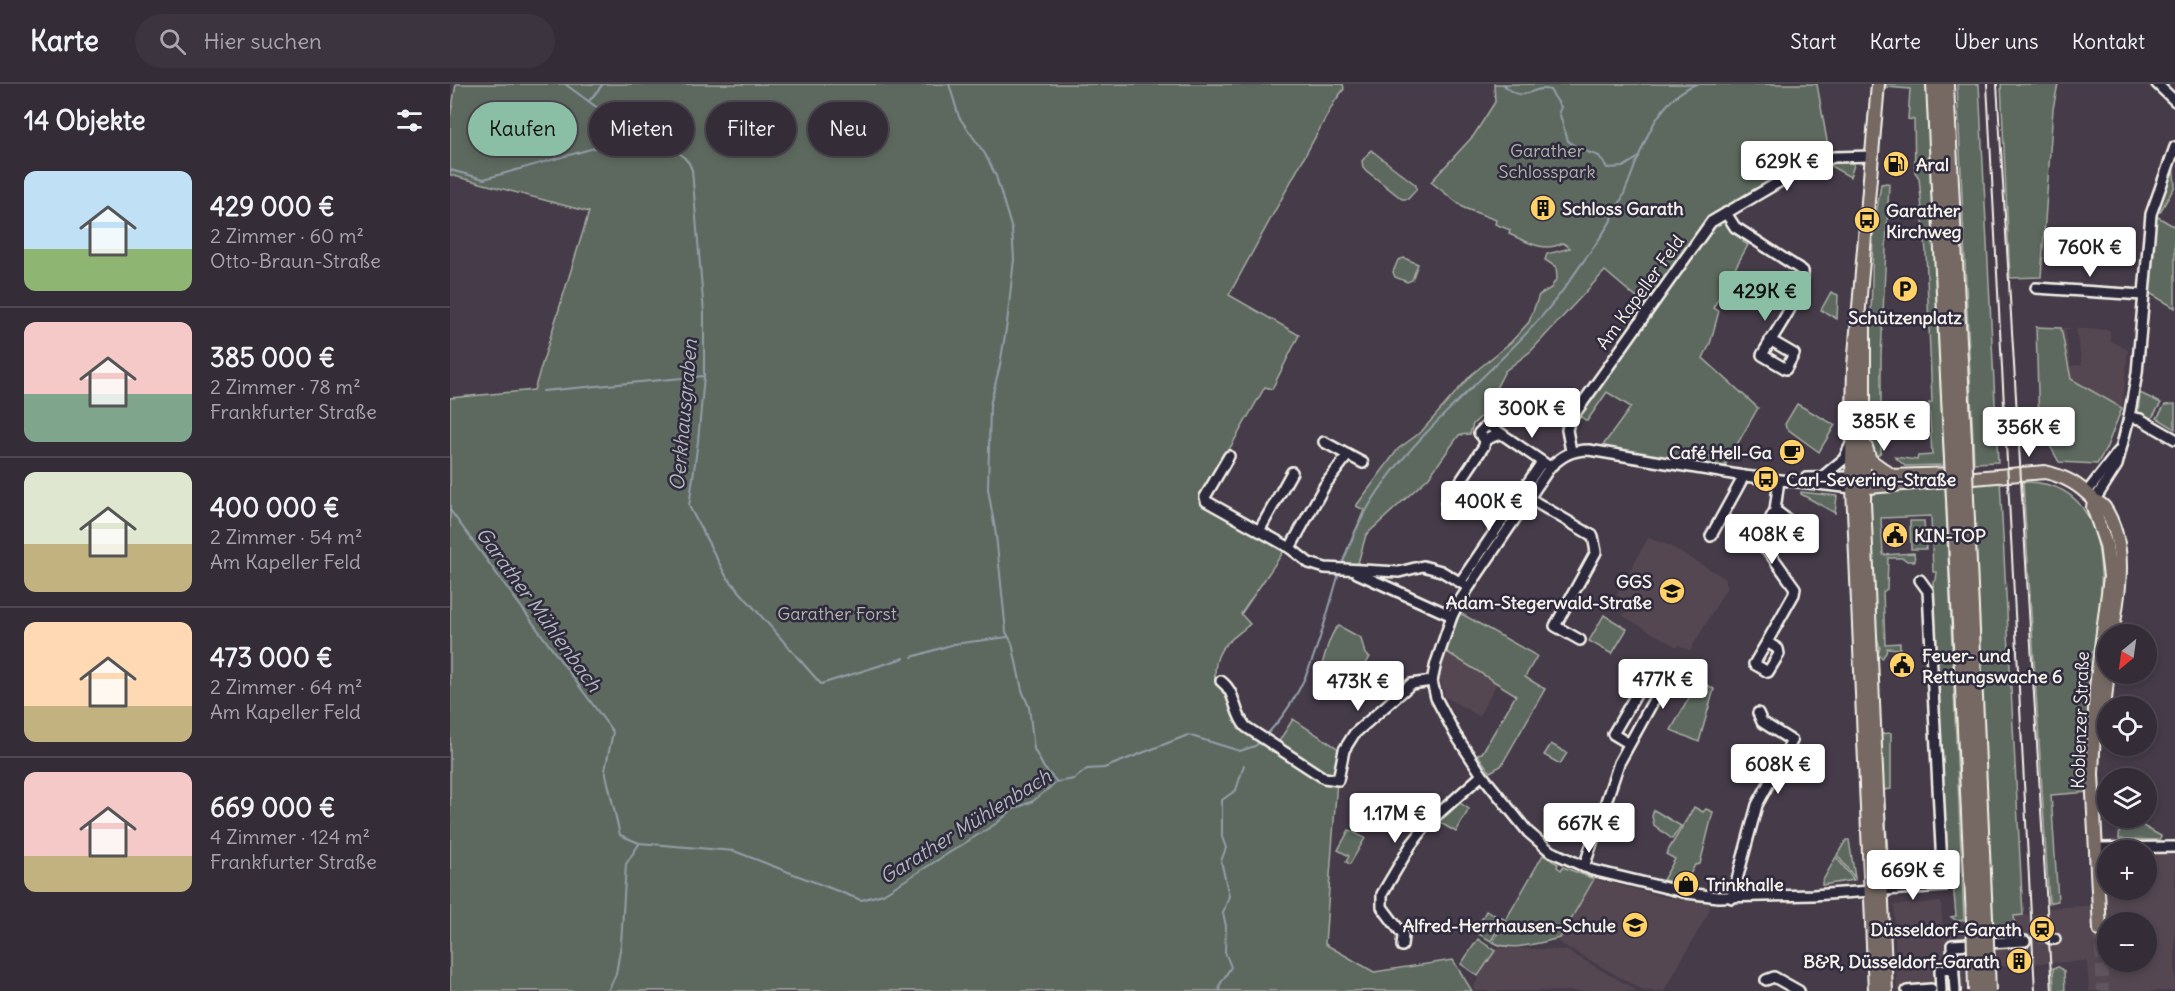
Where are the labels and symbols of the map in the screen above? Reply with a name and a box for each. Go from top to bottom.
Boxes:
park label: Garather Schlosspark [1498,139,1596,183]
pin: 629K € [1738,141,1836,192]
fuel station icon: Aral [1881,149,1911,179]
place label: Aral [1916,153,1949,176]
building icon: Schloss Garath [1528,193,1558,223]
place label: Schloss Garath [1562,197,1684,220]
place label: Garather Kirchweg [1886,199,1962,243]
bus stop icon: Garather Kirchweg [1852,205,1882,235]
pin: 760K € [2041,227,2139,278]
street label: Am Kapeller Feld [1591,230,1689,354]
pin: 429K € [1716,271,1814,322]
parking icon: Schützenplatz [1890,274,1920,304]
place label: Schützenplatz [1848,306,1962,329]
water label: Oerkhausgraben [664,338,702,492]
pin: 300K € [1483,388,1581,439]
pin: 385K € [1835,401,1933,452]
pin: 356K € [1980,407,2078,458]
cafe icon: Café Hell-Ga [1777,437,1807,467]
place label: Café Hell-Ga [1669,441,1772,464]
bus stop icon: Carl-Severing-Straße [1751,464,1781,494]
place label: Carl-Severing-Straße [1786,468,1957,491]
pin: 400K € [1440,481,1538,532]
pin: 408K € [1723,514,1821,565]
public building icon: KIN-TOP [1880,520,1910,550]
water label: Garather Mühlenbach [471,522,607,697]
place label: KIN-TOP [1914,524,1986,547]
place label: GGS Adam-Stegerwald-Straße [1446,570,1652,614]
school or university icon: GGS Adam-Stegerwald-Straße [1657,576,1687,606]
park label: Garather Forst [777,602,897,625]
north arrow [2097,624,2157,684]
place label: Feuer- und Rettungswache 6 [1922,644,2062,688]
public building icon: Feuer- und Rettungswache 6 [1887,650,1917,680]
street label: Koblenzer Straße [2066,651,2094,789]
pin: 477K € [1614,659,1712,710]
pin: 473K € [1309,661,1407,712]
pin: 608K € [1729,744,1827,795]
water label: Garather Mühlenbach [875,763,1056,889]
pin: 1.17M € [1340,793,1450,844]
pin: 667K € [1540,803,1638,854]
pin: 669K € [1864,850,1962,901]
shop icon: Trinkhalle [1671,869,1701,899]
place label: Trinkhalle [1706,873,1784,896]
school or university icon: Alfred-Herrhausen-Schule [1620,910,1650,940]
place label: Alfred-Herrhausen-Schule [1403,914,1616,937]
station icon: Düsseldorf-Garath [2027,914,2057,944]
place label: Düsseldorf-Garath [1870,918,2023,941]
building icon: B&R, Düsseldorf-Garath [2004,946,2034,976]
place label: B&R, Düsseldorf-Garath [1803,950,2001,973]

